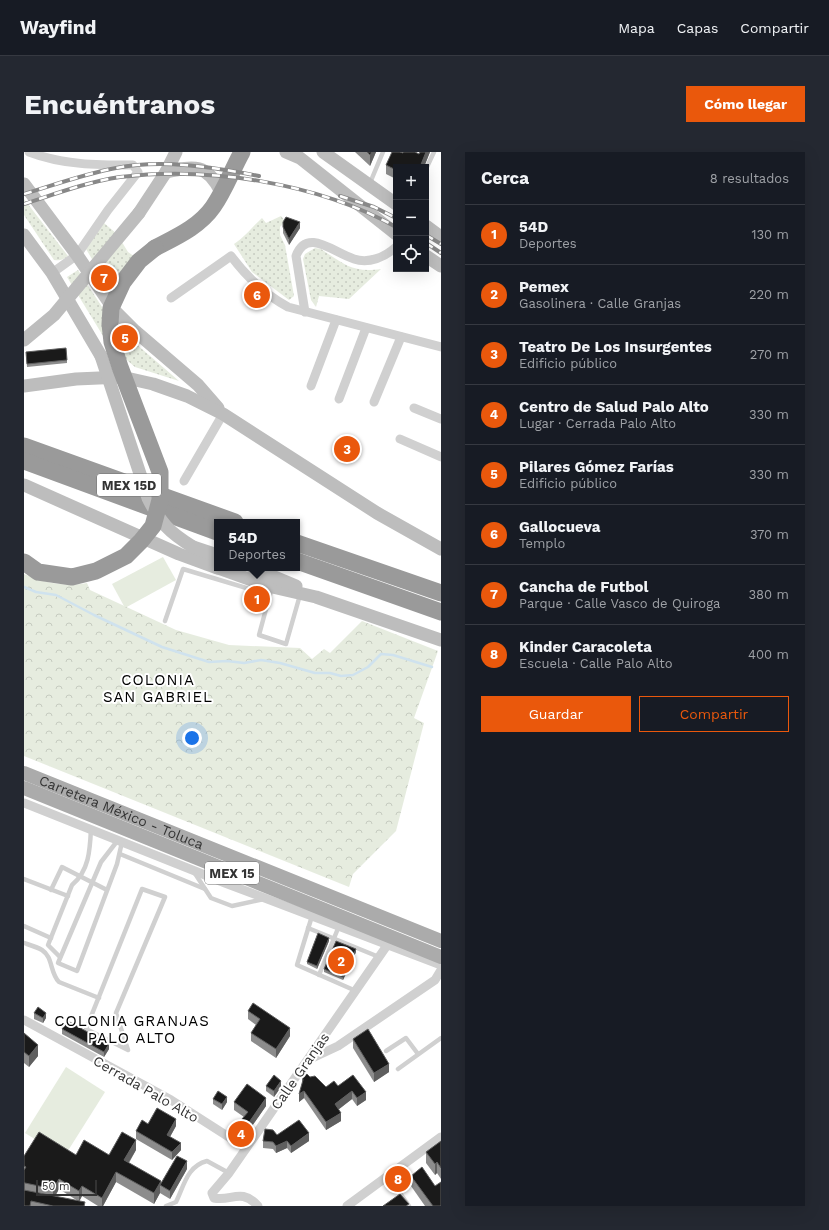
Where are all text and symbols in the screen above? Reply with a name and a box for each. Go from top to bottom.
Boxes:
text: Wayfind [20,16,96,39]
text: Mapa [618,20,655,36]
text: Capas [677,20,718,36]
text: Compartir [740,20,809,36]
button: Cómo llegar [686,86,805,122]
text: Encuéntranos [24,88,215,121]
map controls [393,164,429,272]
button: + [393,164,429,200]
text: Cerca [481,168,529,188]
text: 8 resultados [710,171,789,186]
button: − [393,200,429,236]
text: 54D [519,218,548,236]
text: 1 [491,227,497,242]
text: 130 m [751,227,789,242]
button: locate [393,236,429,272]
text: Deportes [519,236,577,251]
pin: 7 [91,263,117,293]
text: Pemex [519,278,569,296]
pin: 6 [244,280,270,310]
text: 2 [490,287,498,302]
text: 220 m [749,287,789,302]
text: Gasolinera · Calle Granjas [519,296,681,311]
pin: 5 [112,323,138,353]
text: Teatro De Los Insurgentes [519,338,712,356]
text: 3 [490,347,498,362]
text: 270 m [750,347,789,362]
text: Edificio público [519,356,617,371]
text: Centro de Salud Palo Alto [519,398,709,416]
text: 4 [490,407,498,422]
text: 330 m [749,407,789,422]
text: Lugar · Cerrada Palo Alto [519,416,676,431]
pin: 3 [334,434,360,464]
text: Pilares Gómez Farías [519,458,674,476]
text: 5 [490,467,498,482]
text: 330 m [749,467,789,482]
road number: MEX 15D [97,474,161,496]
text: Edificio público [519,476,617,491]
text: Gallocueva [519,518,601,536]
popup [214,519,300,571]
text: 6 [490,527,498,542]
text: 370 m [750,527,789,542]
text: 54D [228,529,257,547]
text: Templo [519,536,565,551]
text: Deportes [228,547,286,562]
text: Cancha de Futbol [519,578,648,596]
pin: 1 [244,584,270,614]
text: 7 [490,587,498,602]
text: 380 m [749,587,789,602]
text: Parque · Calle Vasco de Quiroga [519,596,720,611]
text: Kinder Caracoleta [519,638,652,656]
text: 8 [490,647,498,662]
text: 400 m [748,647,789,662]
text: Escuela · Calle Palo Alto [519,656,672,671]
district label: COLONIA SAN GABRIEL [103,671,213,706]
button: Guardar [481,696,631,732]
button: Compartir [639,696,789,732]
your location [182,728,202,748]
street label: Carretera México - Toluca [37,772,206,853]
road number: MEX 15 [205,862,259,884]
pin: 2 [328,946,354,976]
district label: COLONIA GRANJAS PALO ALTO [54,1012,210,1047]
street label: Calle Granjas [268,1029,332,1113]
street label: Cerrada Palo Alto [91,1052,201,1126]
pin: 4 [228,1119,254,1149]
pin: 8 [385,1164,411,1194]
scale bar [36,1178,97,1197]
text: 50 m [42,1180,69,1193]

